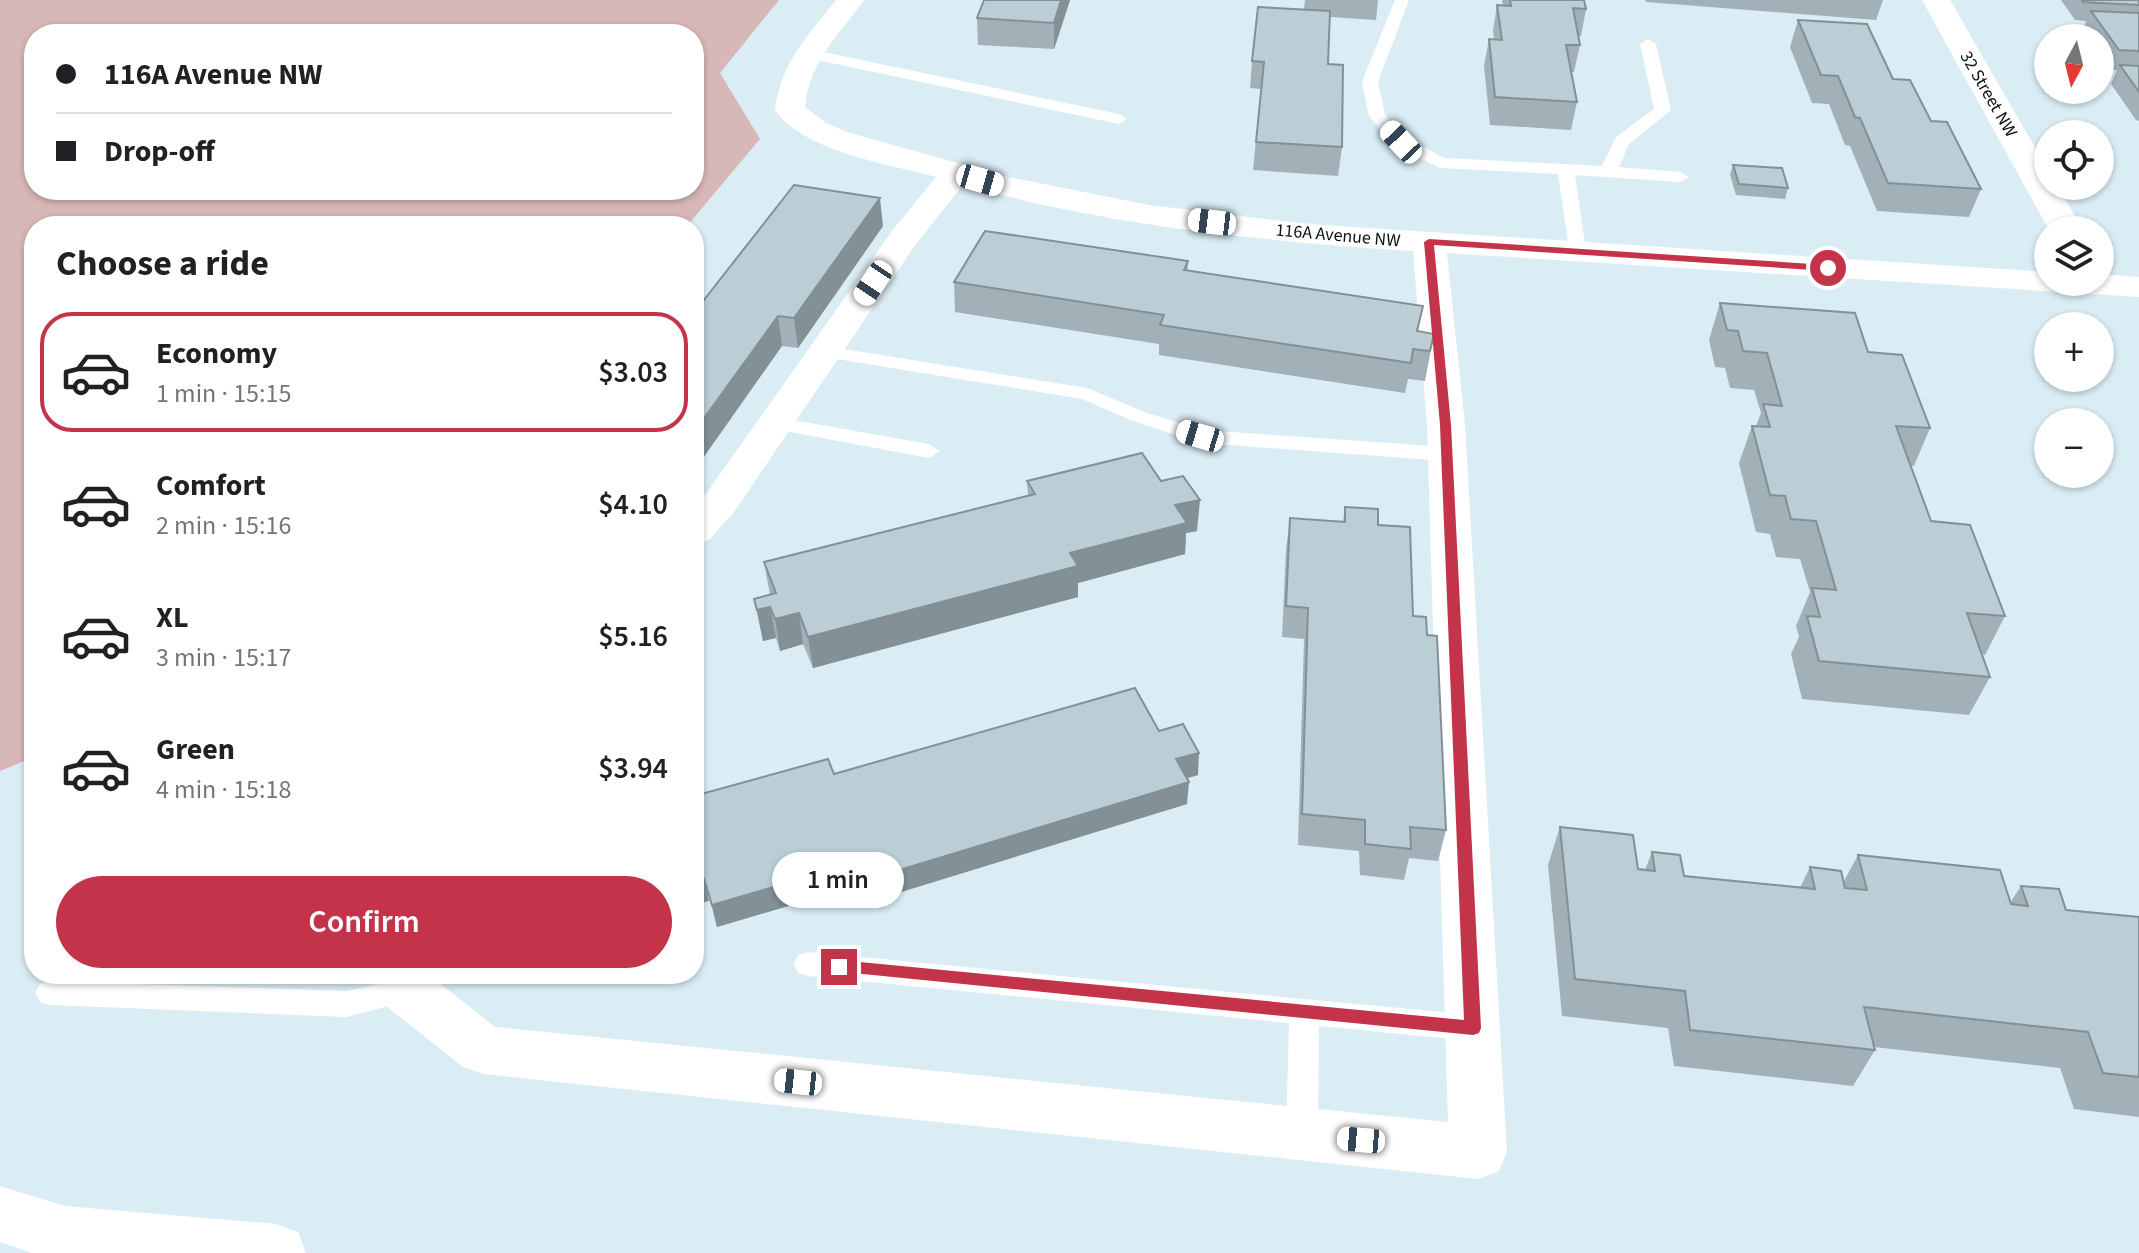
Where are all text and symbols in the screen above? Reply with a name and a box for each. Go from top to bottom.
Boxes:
north arrow [2034,24,2114,104]
map controls [2034,24,2114,488]
street label: 32 Street NW [1954,46,2023,142]
text: 116A Avenue NW [104,53,322,96]
car [1376,116,1426,168]
button: locate [2034,120,2114,200]
text: Drop-off [104,130,215,173]
car [954,162,1006,198]
car [1187,207,1237,237]
button: layers [2034,216,2114,296]
street label: 116A Avenue NW [1275,218,1401,253]
text: Choose a ride [56,238,269,289]
route start [1810,250,1846,286]
car [850,256,896,310]
button: + [2034,312,2114,392]
text: Economy [156,332,277,375]
icon: car [60,336,132,408]
text: $3.03 [598,351,668,394]
text: 1 min · 15:15 [156,375,291,412]
button: − [2034,408,2114,488]
car [1174,418,1226,454]
text: Comfort [156,464,266,507]
icon: car [60,468,132,540]
text: $4.10 [598,483,668,526]
text: 2 min · 15:16 [156,507,291,544]
text: XL [156,596,189,639]
icon: car [60,600,132,672]
text: $5.16 [598,615,668,658]
text: 3 min · 15:17 [156,639,291,676]
text: Green [156,728,235,771]
icon: car [60,732,132,804]
text: $3.94 [598,747,668,790]
text: 4 min · 15:18 [156,771,291,808]
callout: 1 min [773,851,905,907]
text: 1 min [807,861,869,898]
button: Confirm [56,876,672,968]
route end [821,949,857,985]
car [773,1068,823,1096]
car [1336,1126,1386,1154]

